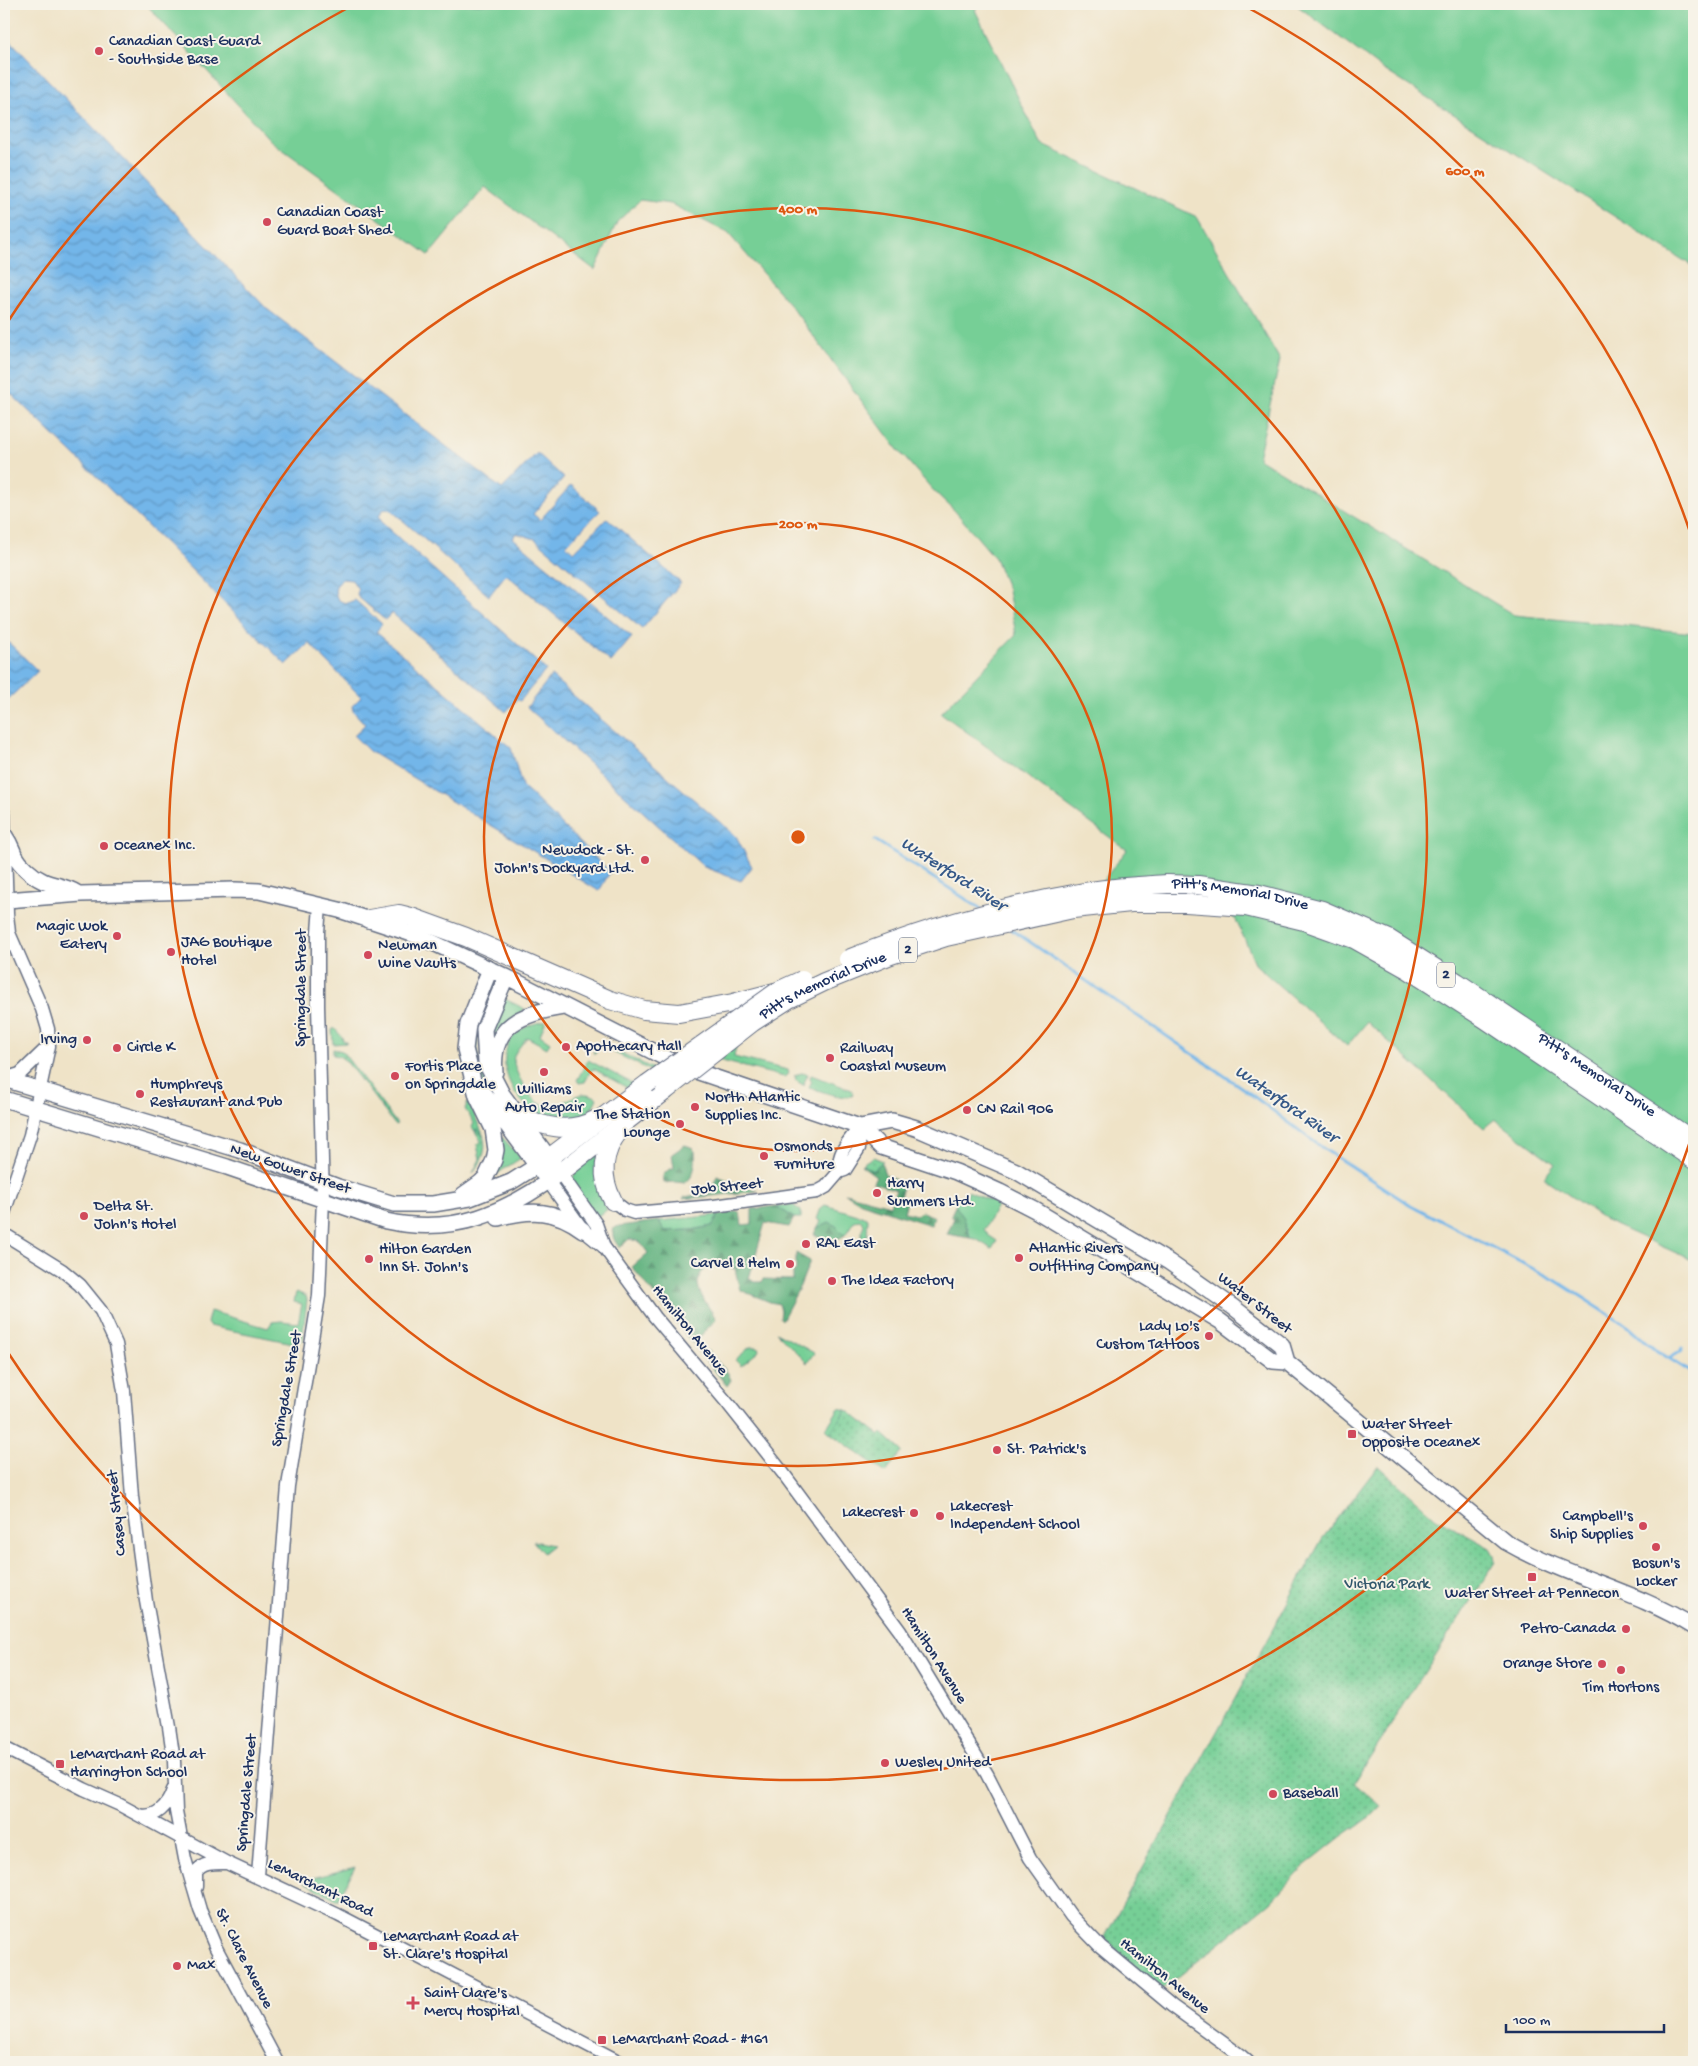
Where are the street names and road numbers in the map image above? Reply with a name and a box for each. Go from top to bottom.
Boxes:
street label: Pitt's Memorial Drive [1170,875,1311,916]
street label: Springdale Street [293,928,312,1047]
road number: 2 [899,938,917,962]
street label: Pitt's Memorial Drive [755,948,890,1025]
road number: 2 [1437,962,1455,988]
street label: Pitt's Memorial Drive [1533,1029,1660,1122]
street label: New Gower Street [227,1140,354,1200]
street label: Job Street [690,1175,765,1201]
street label: Water Street [1213,1269,1296,1340]
street label: Hamilton Avenue [647,1282,732,1381]
street label: Springdale Street [268,1328,308,1449]
street label: Casey Street [104,1468,132,1557]
street label: Hamilton Avenue [896,1604,971,1709]
street label: Springdale Street [233,1732,263,1852]
street label: LeMarchant Road [264,1855,378,1924]
street label: St. Clare Avenue [210,1906,277,2013]
street label: Hamilton Avenue [1115,1935,1214,2020]

